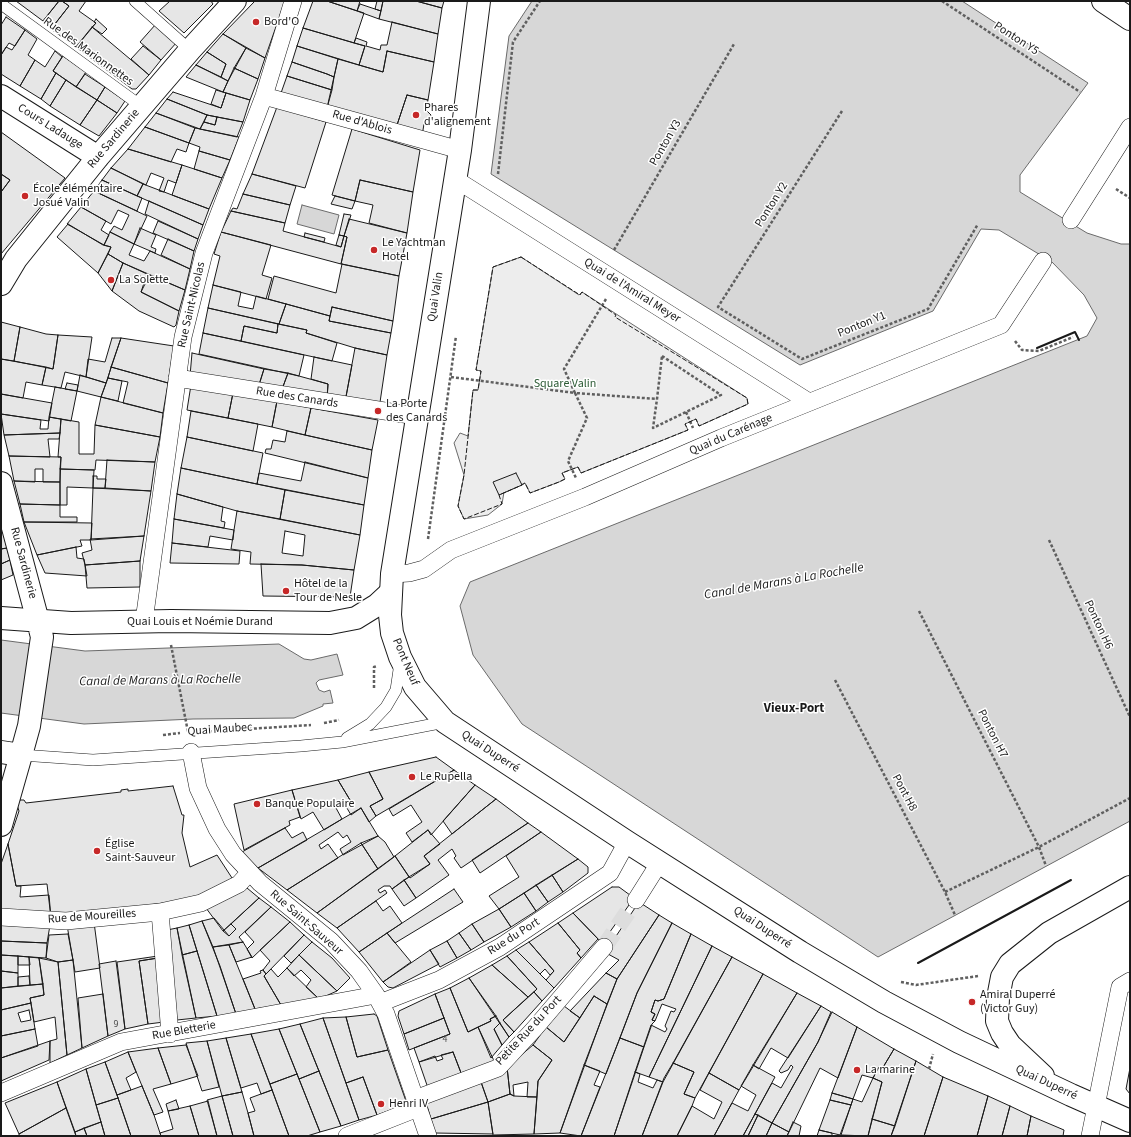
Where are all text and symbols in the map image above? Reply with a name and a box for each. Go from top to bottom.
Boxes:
street label: Rue des Marionnettes [40,14,136,90]
place label: Bord'O [264,15,299,29]
marker: Bord'O [251,17,261,27]
street label: Ponton Y5 [991,19,1041,59]
street label: Cours Ladauge [15,101,85,153]
place label: Phares d'alignement [424,101,491,129]
street label: Rue Sardinerie [85,106,143,172]
street label: Rue d'Ablois [331,108,393,138]
marker: Phares d'alignement [411,110,421,120]
street label: Ponton Y3 [647,117,685,169]
street label: Ponton Y2 [752,180,792,230]
place label: École élémentaire Josué Valin [33,182,123,210]
marker: École élémentaire Josué Valin [20,191,30,201]
place label: Le Yachtman Hotel [382,236,446,264]
marker: Le Yachtman Hotel [369,245,379,255]
street label: Quai de l'Amiral Meyer [581,255,683,327]
street label: Rue Saint-Nicolas [175,261,209,349]
street label: Quai Valin [425,271,447,323]
place label: La Solette [119,273,169,287]
marker: La Solette [106,275,116,285]
street label: Ponton Y1 [836,309,888,341]
park label: Square Valin [534,377,596,391]
street label: Rue des Canards [255,384,339,412]
place label: La Porte des Canards [386,397,447,425]
marker: La Porte des Canards [373,406,383,416]
street label: Quai du Carénage [687,411,775,459]
street label: Rue Sardinerie [7,526,39,600]
water label: Canal de Marans à La Rochelle [703,560,865,604]
place label: Hôtel de la Tour de Nesle [294,577,362,605]
marker: Hôtel de la Tour de Nesle [281,586,291,596]
street label: Ponton H6 [1080,598,1116,652]
street label: Quai Louis et Noémie Durand [127,615,273,629]
street label: Pont Neuf [389,636,421,688]
water label: Canal de Marans à La Rochelle [79,672,241,690]
district label: Vieux-Port [764,701,824,717]
street label: Ponton H7 [974,707,1010,761]
street label: Quai Maubec [187,721,253,739]
street label: Quai Duperré [458,728,522,776]
place label: Le Rupella [420,770,472,784]
marker: Le Rupella [407,772,417,782]
street label: Pont H8 [888,772,920,814]
place label: Banque Populaire [265,797,354,811]
marker: Banque Populaire [252,799,262,809]
place label: Église Saint-Sauveur [105,837,175,865]
marker: Église Saint-Sauveur [92,846,102,856]
street label: Rue Saint-Sauveur [267,887,345,959]
street label: Quai Duperré [730,904,794,952]
street label: Rue de Moureilles [47,907,137,927]
street label: Rue du Port [485,915,543,959]
place label: Amiral Duperré (Victor Guy) [980,988,1055,1016]
street label: Petite Rue du Port [493,993,565,1069]
marker: Amiral Duperré (Victor Guy) [967,997,977,1007]
street label: Rue Bletterie [151,1018,217,1044]
house number: 9 [114,1019,118,1031]
house number: 4 [443,1034,447,1046]
street label: Quai Duperré [1013,1062,1079,1104]
place label: La marine [865,1063,915,1077]
marker: La marine [852,1065,862,1075]
place label: Henri IV [389,1097,428,1111]
marker: Henri IV [376,1099,386,1109]

